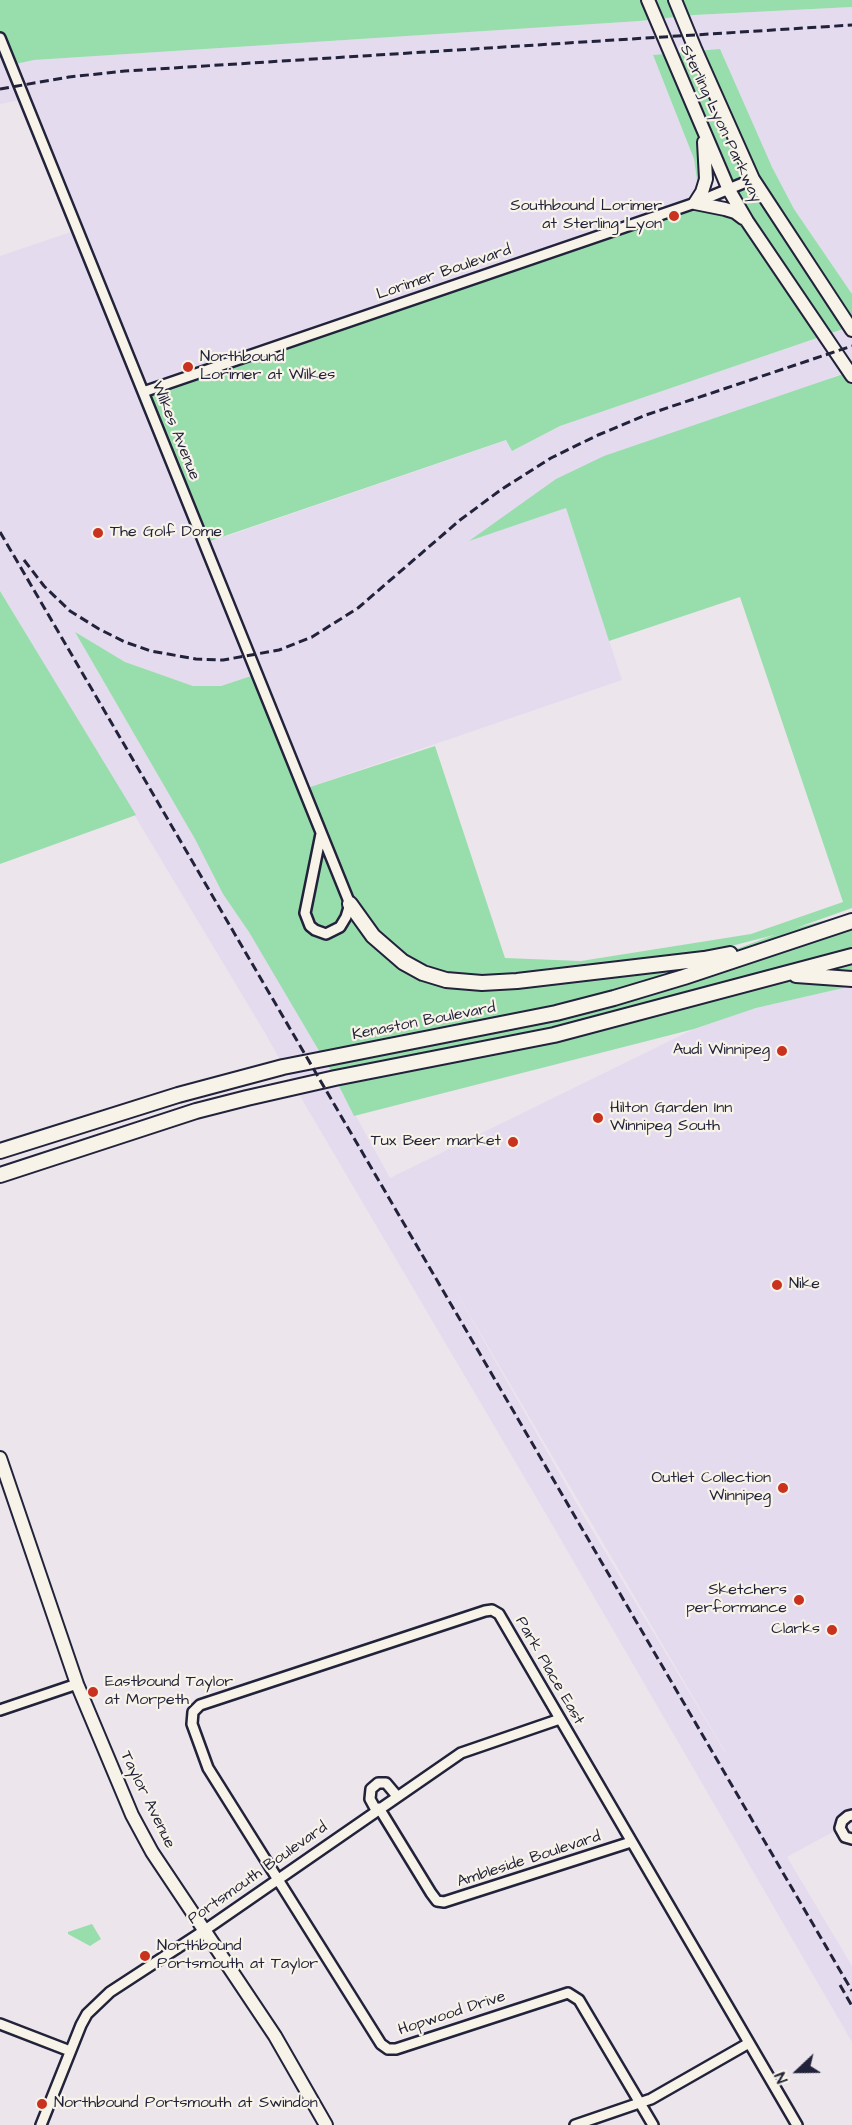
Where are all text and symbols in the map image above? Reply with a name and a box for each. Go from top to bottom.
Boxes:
street label: Sterling Lyon Parkway [675,42,765,206]
place label: Southbound Lorimer at Sterling Lyon [510,197,662,235]
marker: Southbound Lorimer at Sterling Lyon [667,209,681,223]
street label: Lorimer Boulevard [374,241,514,305]
place label: Northbound Lorimer at Wilkes [200,348,335,386]
marker: Northbound Lorimer at Wilkes [181,360,195,374]
street label: Wilkes Avenue [146,379,204,483]
place label: The Golf Dome [110,523,222,543]
marker: The Golf Dome [91,526,105,540]
street label: Kenaston Boulevard [351,999,497,1045]
place label: Audi Winnipeg [673,1041,770,1061]
marker: Audi Winnipeg [775,1044,789,1058]
place label: Hilton Garden Inn Winnipeg South [610,1099,732,1137]
marker: Hilton Garden Inn Winnipeg South [591,1111,605,1125]
place label: Tux Beer market [371,1132,501,1152]
marker: Tux Beer market [506,1135,520,1149]
place label: Nike [789,1275,820,1295]
marker: Nike [770,1278,784,1292]
place label: Outlet Collection Winnipeg [652,1469,771,1507]
marker: Outlet Collection Winnipeg [776,1481,790,1495]
place label: Sketchers performance [686,1581,787,1619]
marker: Sketchers performance [792,1593,806,1607]
street label: Park Place East [510,1614,588,1728]
place label: Clarks [771,1620,820,1640]
marker: Clarks [825,1623,839,1637]
place label: Eastbound Taylor at Morpeth [105,1673,233,1711]
marker: Eastbound Taylor at Morpeth [86,1685,100,1699]
street label: Taylor Avenue [115,1748,179,1852]
street label: Portsmouth Boulevard [184,1819,332,1929]
street label: Ambleside Boulevard [455,1828,603,1892]
place label: Northbound Portsmouth at Taylor [157,1937,318,1975]
marker: Northbound Portsmouth at Taylor [138,1949,152,1963]
street label: Hopwood Drive [396,1988,508,2040]
north arrow [768,2041,828,2101]
text: N [769,2069,793,2087]
place label: Northbound Portsmouth at Swindon [54,2094,318,2114]
marker: Northbound Portsmouth at Swindon [35,2097,49,2111]

